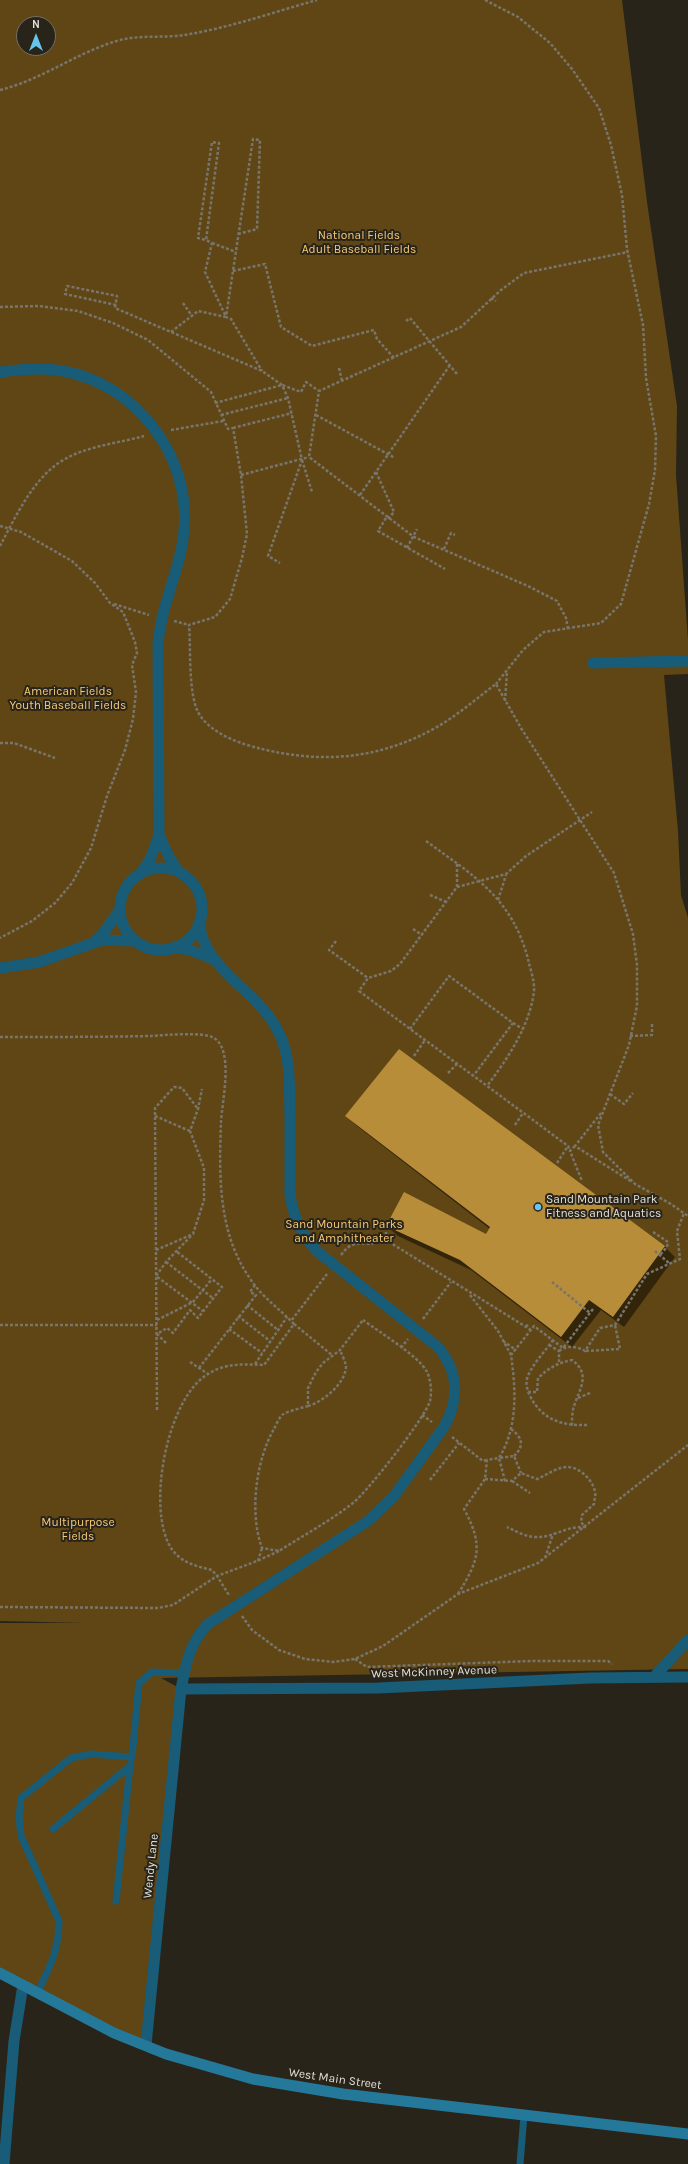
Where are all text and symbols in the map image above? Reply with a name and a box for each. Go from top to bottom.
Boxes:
north arrow [16,16,56,56]
text: N [32,18,40,31]
park label: National Fields Adult Baseball Fields [302,229,416,257]
park label: American Fields Youth Baseball Fields [10,685,126,713]
place label: Sand Mountain Park Fitness and Aquatics [546,1193,661,1221]
marker: Sand Mountain Park Fitness and Aquatics [533,1202,543,1212]
park label: Sand Mountain Parks and Amphitheater [285,1218,403,1246]
park label: Multipurpose Fields [41,1516,115,1544]
street label: West McKinney Avenue [371,1663,497,1681]
street label: Wendy Lane [140,1833,162,1899]
street label: West Main Street [288,2065,382,2093]

